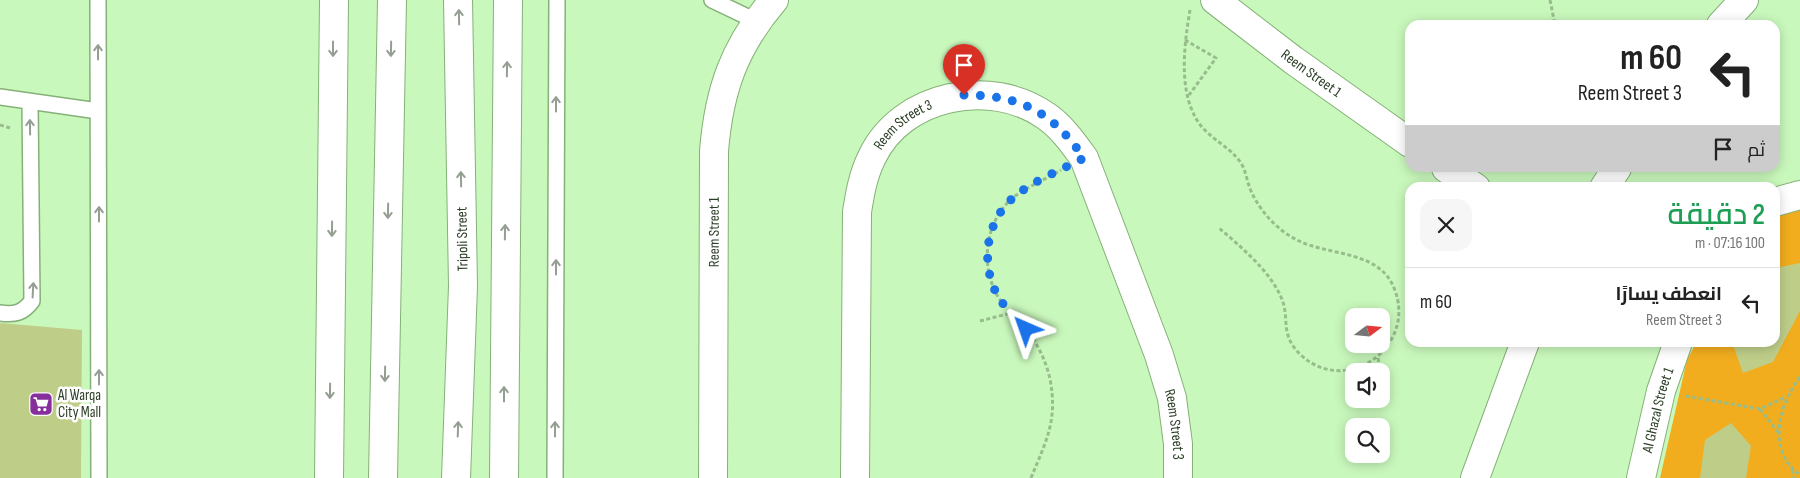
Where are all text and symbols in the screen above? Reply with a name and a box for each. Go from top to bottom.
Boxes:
one-way arrow [454,9,464,26]
text: 60 m [1620,37,1682,80]
one-way arrow [328,40,338,56]
one-way arrow [386,40,396,56]
icon: left [1700,40,1765,105]
one-way arrow [93,44,103,60]
pin [943,44,985,95]
street label: Reem Street 1 [1277,45,1346,102]
icon: arrive [950,51,978,79]
one-way arrow [502,62,512,78]
text: Reem Street 3 [1578,80,1682,107]
street label: Reem Street 3 [869,96,935,154]
one-way arrow [551,97,561,113]
one-way arrow [25,120,35,136]
icon: arrive [1709,135,1737,163]
text: ثم [1747,139,1765,162]
one-way arrow [456,172,466,188]
street label: Reem Street 1 [705,196,724,267]
text: 2 دقيقة [1668,197,1765,233]
button: close [1420,199,1472,251]
one-way arrow [383,202,393,219]
street label: Tripoli Street [452,206,473,271]
one-way arrow [94,207,104,223]
one-way arrow [327,220,337,236]
one-way arrow [500,224,510,240]
text: 100 m · 07:16 [1695,234,1765,253]
one-way arrow [551,259,561,276]
one-way arrow [28,282,37,298]
text: انعطف يسارًا [1615,283,1722,306]
icon: left [1737,289,1765,317]
text: 60 m [1420,291,1452,314]
position arrow [999,302,1051,354]
north arrow [1345,308,1390,352]
map controls [1345,308,1390,463]
text: Reem Street 3 [1646,311,1722,330]
button: sound [1345,363,1390,408]
street label: Al Ghazal Street 1 [1638,364,1679,456]
one-way arrow [380,365,389,381]
one-way arrow [94,369,104,386]
one-way arrow [325,382,335,399]
place label: Al Warqa City Mall [57,386,101,422]
one-way arrow [499,387,509,403]
street label: Reem Street 3 [1160,387,1187,460]
supermarket icon: Al Warqa City Mall [28,391,54,417]
button: search [1345,418,1390,463]
one-way arrow [453,422,462,438]
one-way arrow [550,422,560,438]

